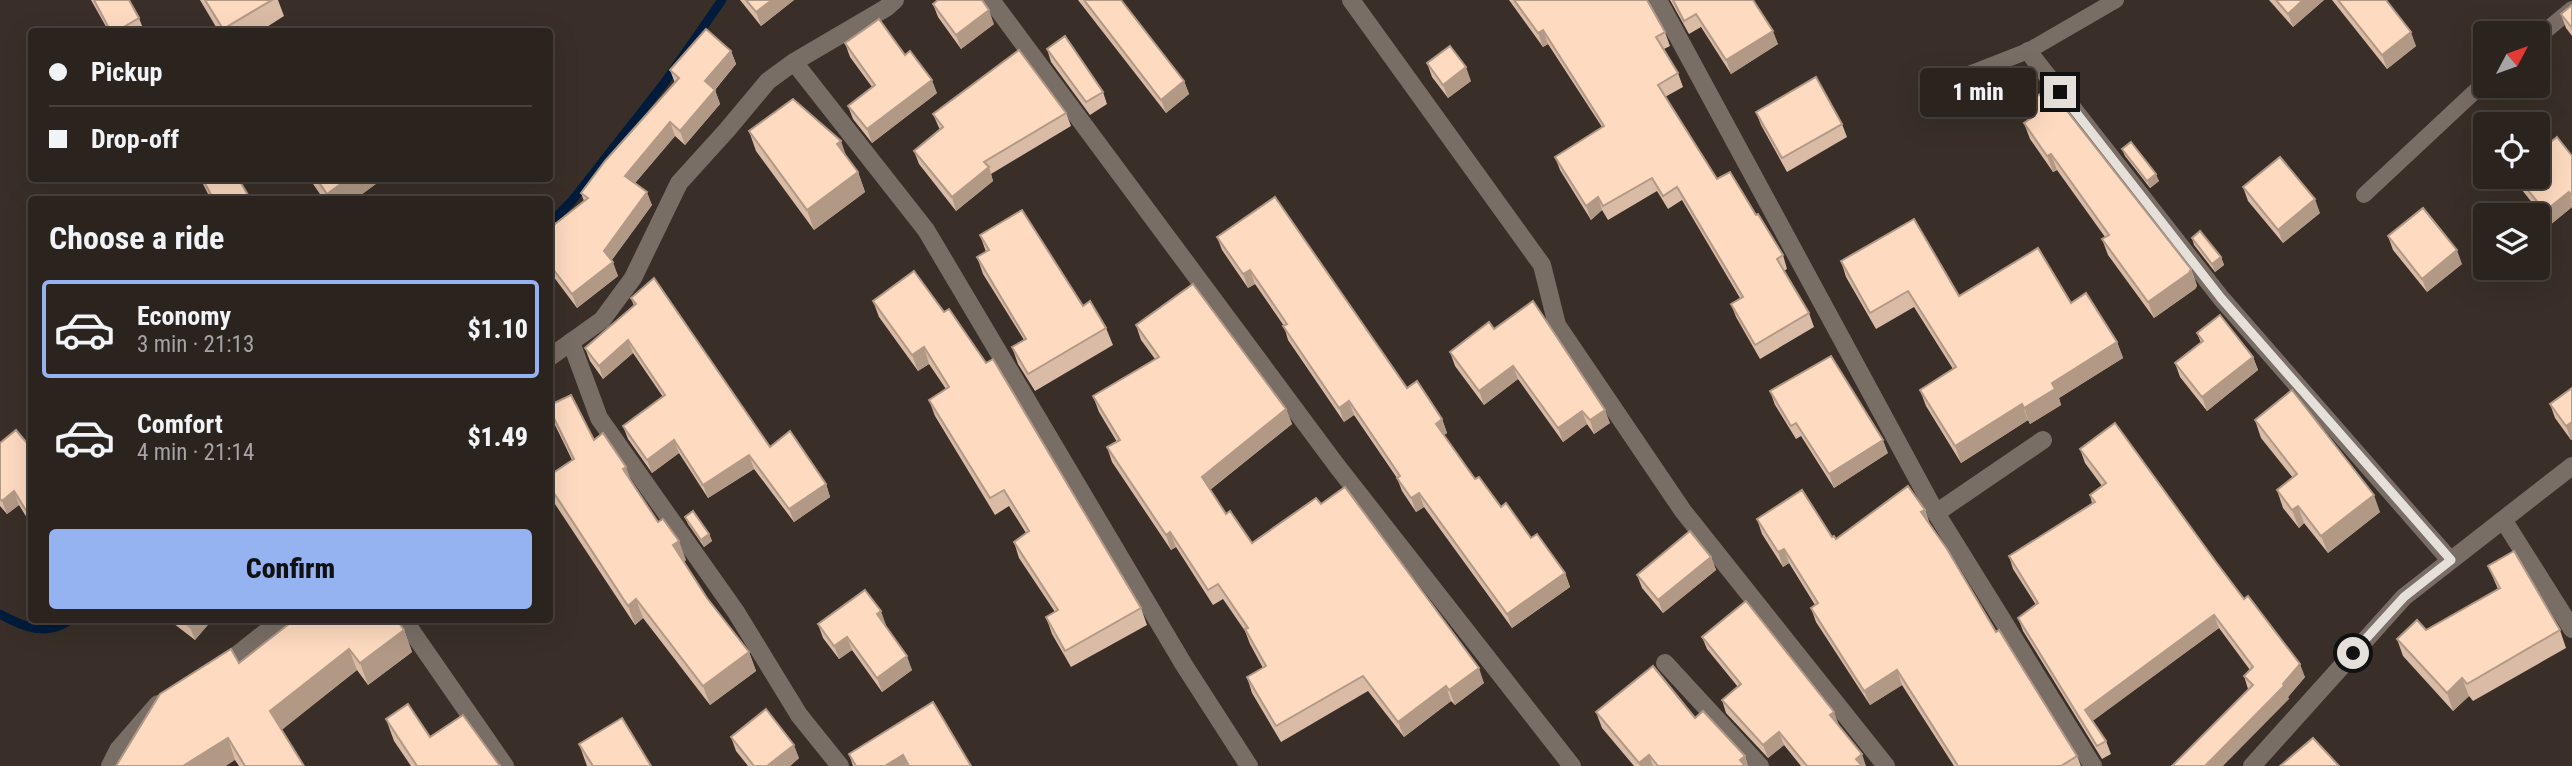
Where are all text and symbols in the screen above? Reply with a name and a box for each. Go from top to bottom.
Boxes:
north arrow [2473,21,2550,98]
map controls [2473,21,2550,280]
text: Pickup [91,57,162,87]
callout: 1 min [1920,68,2036,116]
route end [2044,76,2076,108]
text: 1 min [1952,79,2004,106]
button: locate [2473,112,2550,189]
text: Drop-off [91,124,179,154]
button: layers [2473,203,2550,280]
text: Choose a ride [49,219,224,257]
icon: car [53,298,116,361]
text: Economy [137,301,231,331]
text: $1.10 [467,314,528,344]
text: 3 min · 21:13 [137,331,254,358]
icon: car [53,406,116,469]
text: Comfort [137,409,223,439]
text: $1.49 [467,422,528,452]
text: 4 min · 21:14 [137,439,254,466]
button: Confirm [49,529,532,609]
route start [2337,637,2369,669]

